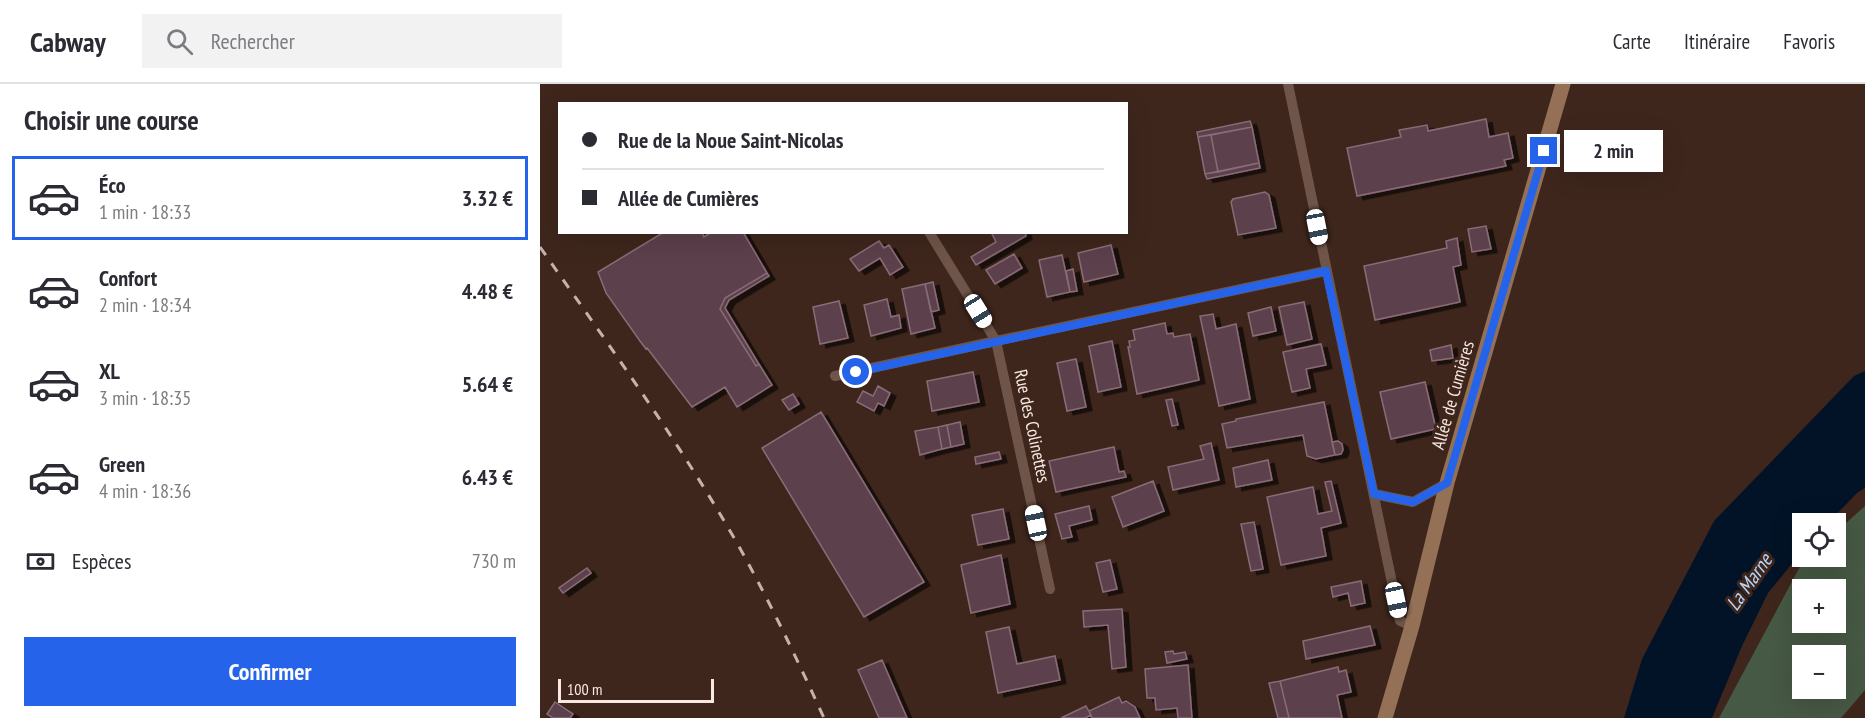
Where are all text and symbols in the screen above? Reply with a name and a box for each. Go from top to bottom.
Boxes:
search box [142,14,562,68]
text: Cabway [30,23,106,60]
icon: search [163,25,196,58]
text: Rechercher [211,27,295,55]
text: Carte [1613,28,1651,55]
text: Itinéraire [1684,28,1750,55]
text: Favoris [1783,28,1835,55]
text: Choisir une course [24,103,199,137]
text: Rue de la Noue Saint-Nicolas [618,126,843,154]
callout: 2 min [1565,130,1664,172]
route end [1530,137,1557,164]
text: 2 min [1593,138,1634,164]
icon: car [27,171,81,225]
text: Éco [99,171,126,199]
text: 3.32 € [462,184,513,212]
text: Allée de Cumières [618,184,759,212]
text: 1 min · 18:33 [99,199,191,225]
car [1305,208,1329,246]
icon: car [27,264,81,318]
text: Confort [99,264,157,292]
text: 4.48 € [462,277,513,305]
car [961,291,995,331]
text: 2 min · 18:34 [99,292,191,318]
street label: Allée de Cumières [1426,338,1479,452]
icon: car [27,357,81,411]
text: XL [99,357,120,385]
route start [842,358,869,385]
street label: Rue des Colinettes [1009,367,1056,485]
text: 5.64 € [462,370,513,398]
text: 3 min · 18:35 [99,385,191,411]
icon: car [27,450,81,504]
text: Green [99,450,145,478]
text: 6.43 € [462,463,513,491]
text: 4 min · 18:36 [99,478,191,504]
car [1023,504,1049,542]
map controls [1792,513,1846,699]
button: locate [1792,513,1846,567]
icon: cash [24,545,57,578]
text: Espèces [72,547,131,575]
water label: La Marne [1720,547,1779,615]
text: 730 m [472,548,516,574]
button: + [1792,579,1846,633]
car [1383,581,1409,619]
button: Confirmer [24,637,516,706]
button: − [1792,645,1846,699]
scale bar [558,676,714,704]
text: 100 m [567,679,602,699]

